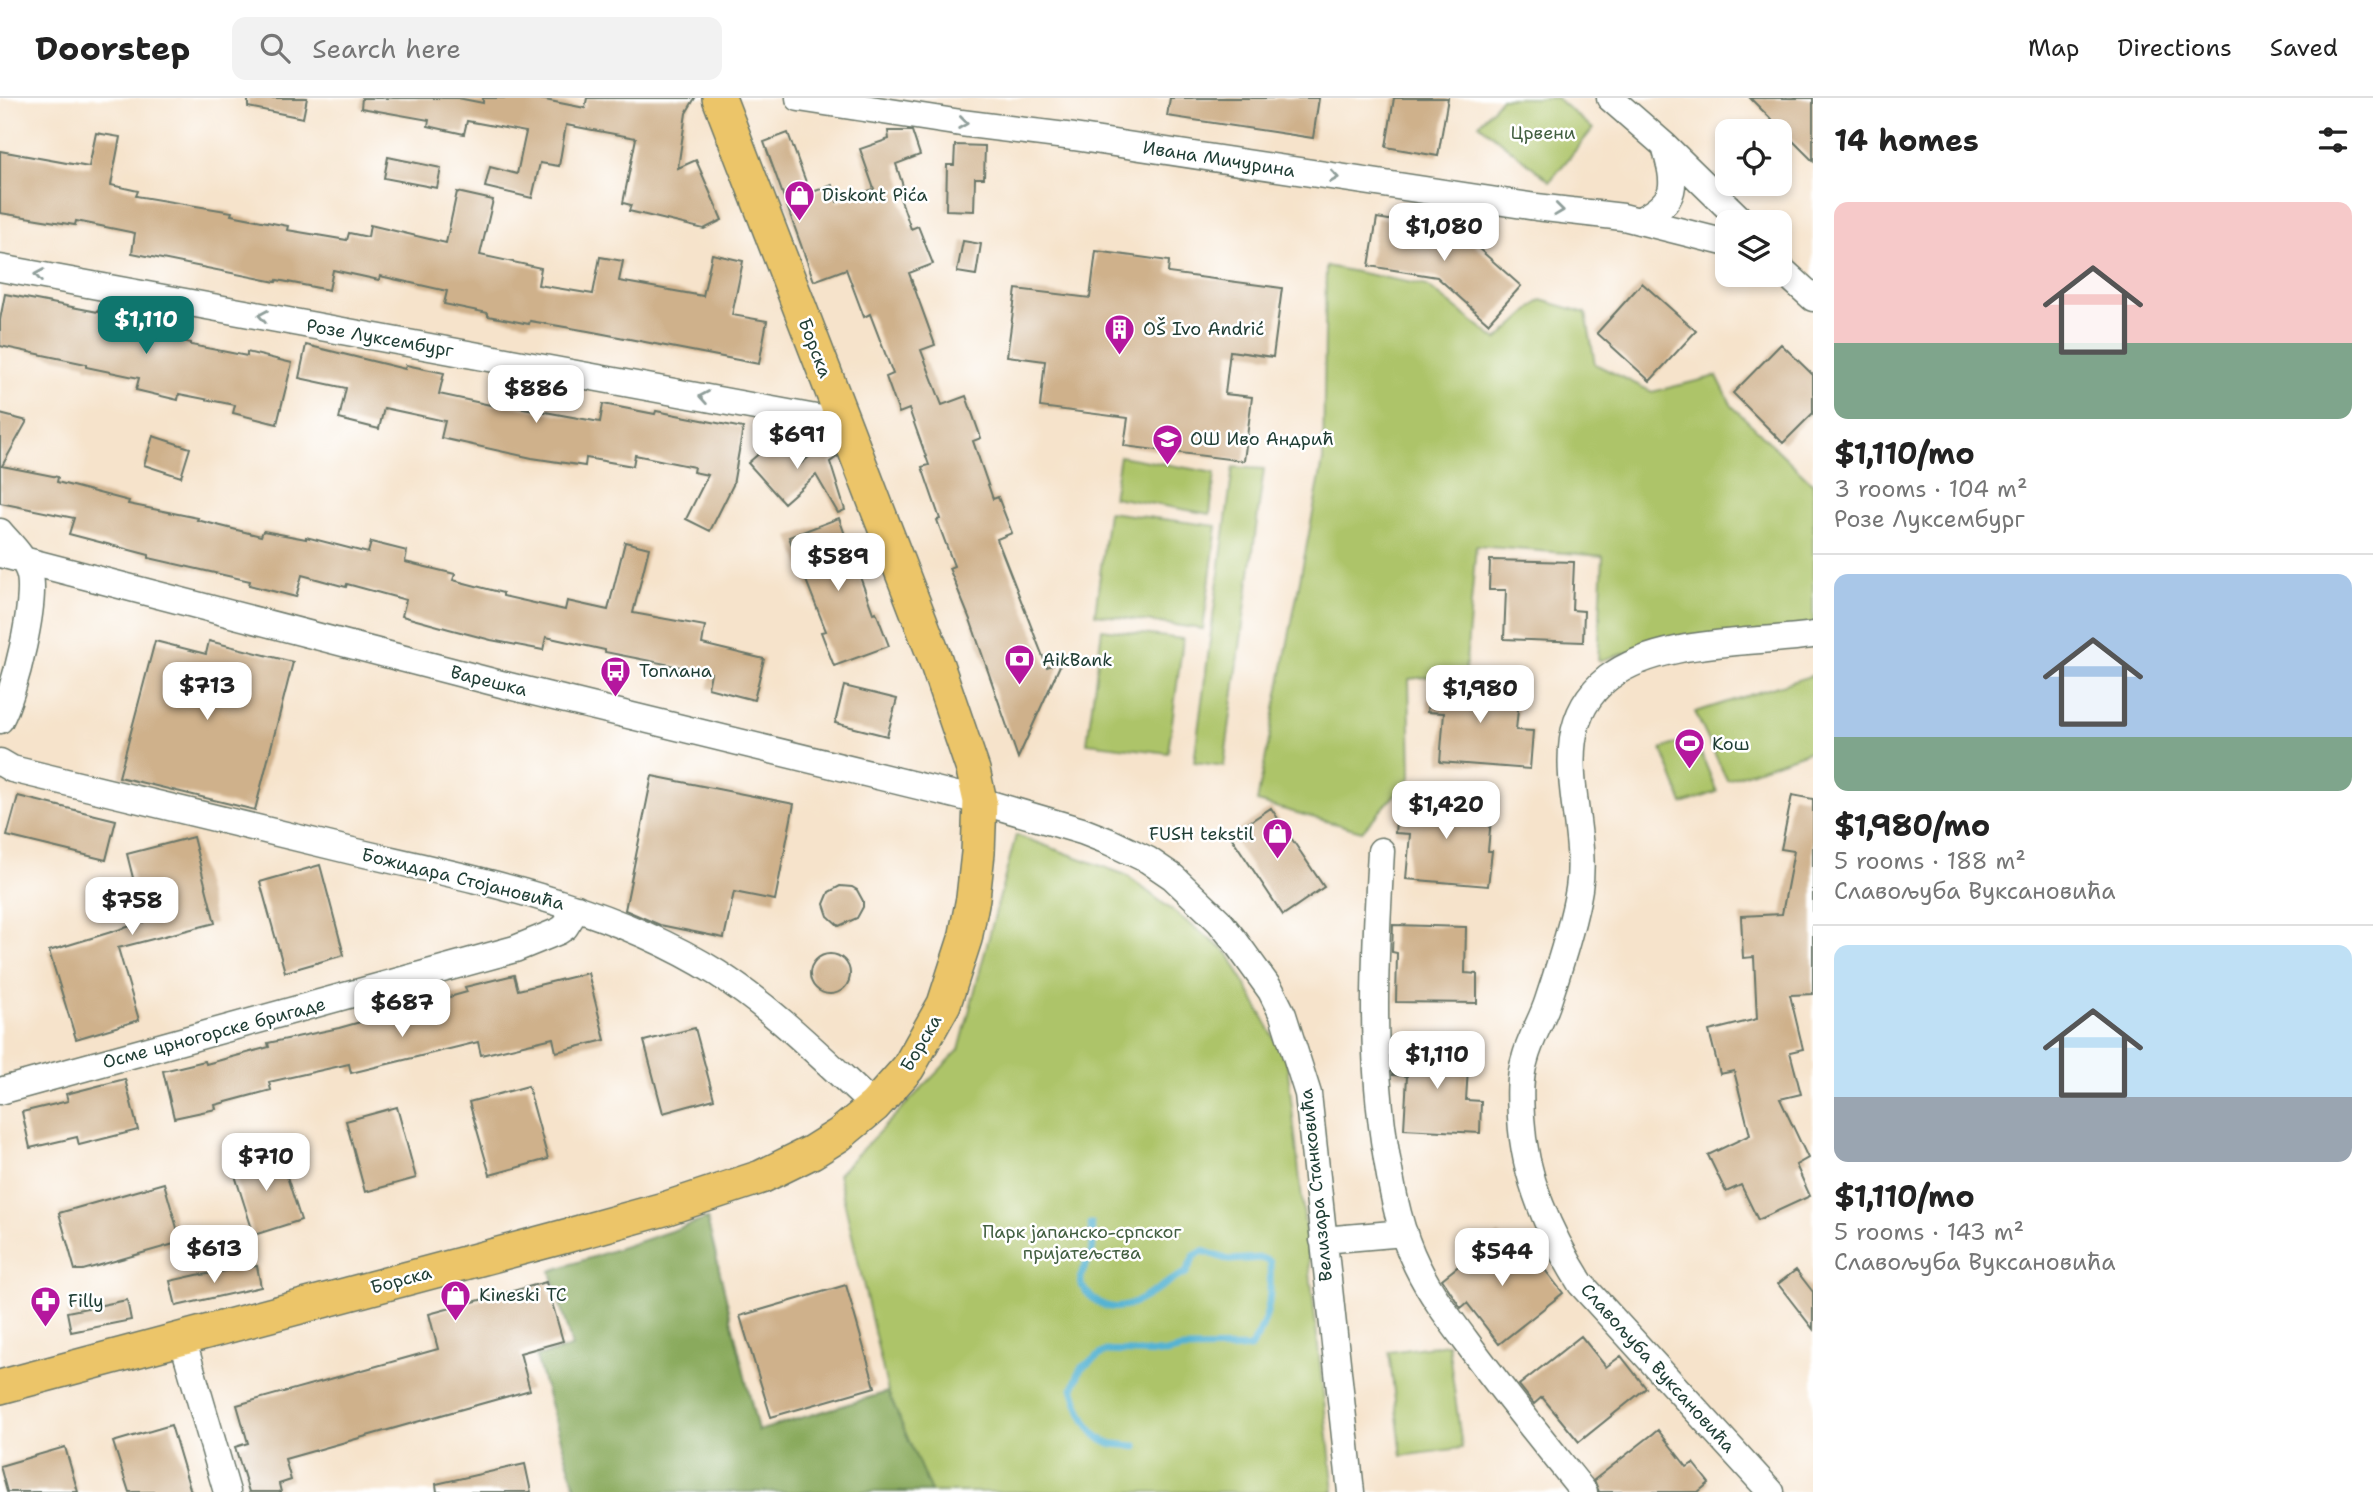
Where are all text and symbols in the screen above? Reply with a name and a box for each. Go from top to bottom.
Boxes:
search box [232,17,722,80]
text: Doorstep [35,26,190,71]
icon: search [256,29,294,67]
text: Search here [312,31,461,66]
text: Map [2028,32,2079,64]
text: Directions [2117,32,2232,64]
text: Saved [2270,32,2338,64]
one-way arrow [957,115,969,130]
map controls [1715,119,1792,287]
button: locate [1715,119,1792,196]
text: 14 homes [1834,120,1979,161]
park label: Црвени [1510,121,1576,145]
icon: filters [2314,121,2352,159]
street label: Ивана Мичурина [1141,135,1297,183]
one-way arrow [1328,169,1340,184]
shop icon: Diskont Pića [782,178,816,222]
place label: Diskont Pića [822,183,928,207]
one-way arrow [1553,202,1565,217]
pin: $1,080 [1387,204,1501,263]
button: layers [1715,210,1792,287]
text: $1,080 [1405,211,1483,241]
icon: home [2030,247,2156,373]
one-way arrow [33,268,45,283]
pin: $1,110 [89,296,203,356]
text: $1,110 [114,304,178,334]
one-way arrow [257,309,269,324]
building icon: OŠ Ivo Andrić [1103,312,1137,356]
street label: Розе Луксембург [304,313,456,363]
street label: Борска [793,315,837,381]
place label: OŠ Ivo Andrić [1143,317,1264,341]
pin: $886 [495,366,577,425]
text: $886 [504,373,568,403]
one-way arrow [698,390,710,405]
pin: $691 [756,412,838,471]
text: $691 [769,419,826,449]
school or university icon: ОШ Иво Андрић [1150,422,1184,466]
place label: ОШ Иво Андрић [1190,427,1334,451]
text: $1,110/mo [1834,433,1975,474]
text: 3 rooms · 104 m² [1834,474,2027,504]
text: Розе Луксембург [1834,504,2025,534]
pin: $589 [797,533,879,593]
text: $589 [807,541,869,571]
icon: home [2030,619,2156,745]
bank icon: AikBank [1002,643,1036,687]
place label: AikBank [1042,648,1113,672]
bus stop icon: Топлана [599,654,633,698]
place label: Топлана [639,659,712,683]
street label: Варешка [448,660,530,702]
pin: $713 [166,662,248,722]
pin: $1,980 [1423,666,1537,725]
text: $713 [179,670,235,700]
text: $1,980 [1442,673,1518,703]
sports icon: Кош [1672,727,1706,771]
place label: Кош [1712,732,1750,756]
pin: $1,420 [1389,782,1503,841]
text: $1,420 [1408,789,1484,819]
text: $1,980/mo [1834,805,1990,846]
shop icon: FUSH tekstil [1260,817,1294,861]
place label: FUSH tekstil [1149,822,1255,846]
street label: Божидара Стојановића [359,842,567,916]
text: 5 rooms · 188 m² [1834,846,2026,876]
text: Славољуба Вуксановића [1834,876,2116,906]
pin: $758 [91,878,173,937]
text: $758 [101,885,163,915]
pin: $687 [361,979,443,1039]
text: $687 [370,987,434,1017]
icon: home [2030,990,2156,1116]
street label: Осме црногорске бригаде [100,992,328,1074]
street label: Борска [895,1010,947,1076]
pin: $1,110 [1380,1032,1494,1091]
text: $1,110 [1405,1039,1469,1069]
street label: Велизара Станковића [1294,1087,1338,1283]
pin: $710 [225,1134,307,1193]
text: $710 [238,1141,294,1171]
text: $1,110/mo [1834,1176,1975,1217]
text: 5 rooms · 143 m² [1834,1217,2024,1247]
park label: Парк јапанско-српског пријатељства [983,1220,1181,1265]
pin: $613 [173,1226,255,1285]
pin: $544 [1461,1228,1543,1288]
text: $613 [186,1233,242,1263]
text: $544 [1471,1236,1533,1266]
text: Славољуба Вуксановића [1834,1247,2116,1277]
street label: Борска [368,1260,434,1300]
shop icon: Kineski TC [439,1278,473,1322]
street label: Славољуба Вуксановића [1575,1278,1741,1458]
place label: Kineski TC [479,1283,567,1307]
pharmacy icon: Filly [28,1284,62,1328]
place label: Filly [68,1289,104,1313]

